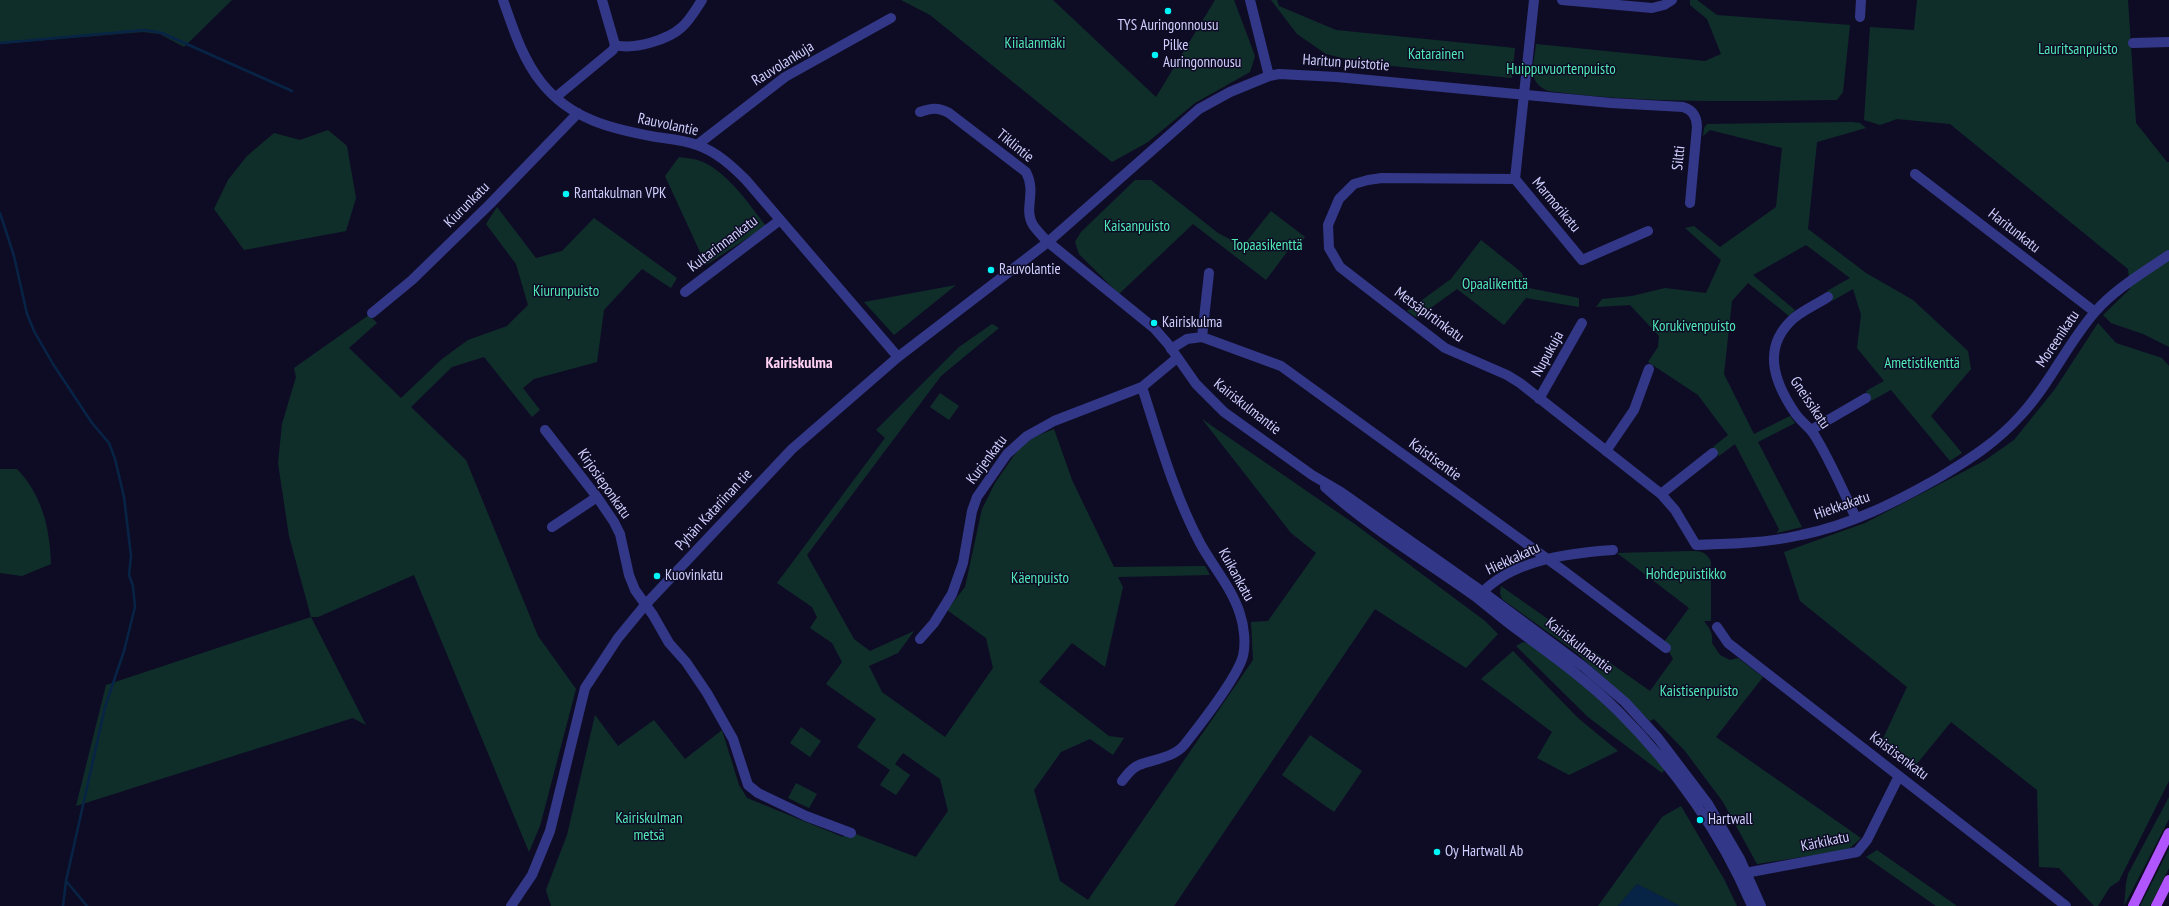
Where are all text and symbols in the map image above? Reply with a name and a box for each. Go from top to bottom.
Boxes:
marker: TYS Auringonnousu [1163,6,1173,16]
place label: TYS Auringonnousu [1117,17,1219,35]
park label: Kiialanmäki [1005,35,1065,53]
place label: Pilke Auringonnousu [1163,37,1241,72]
street label: Rauvolankuja [749,38,817,90]
park label: Lauritsanpuisto [2038,41,2118,59]
park label: Katarainen [1408,46,1464,64]
marker: Pilke Auringonnousu [1150,50,1160,60]
street label: Haritun puistotie [1302,51,1390,75]
park label: Huippuvuortenpuisto [1506,61,1616,79]
street label: Rauvolantie [636,110,700,140]
street label: Tiklintie [993,126,1037,166]
street label: Siltti [1669,145,1689,171]
street label: Marmorikatu [1528,174,1584,236]
street label: Kiurunkatu [441,179,493,231]
place label: Rantakulman VPK [574,185,666,203]
marker: Rantakulman VPK [561,189,571,199]
street label: Haritunkatu [1984,205,2044,257]
street label: Kultarinnankatu [685,212,761,276]
park label: Kaisanpuisto [1104,218,1170,236]
park label: Topaasikenttä [1231,237,1303,255]
place label: Rauvolantie [999,261,1061,279]
marker: Rauvolantie [986,265,996,275]
park label: Opaalikenttä [1462,276,1528,294]
park label: Kiurunpuisto [533,283,599,301]
street label: Metsäpirtinkatu [1391,284,1467,346]
street label: Moreenikatu [2032,307,2084,371]
place label: Kairiskulma [1162,314,1222,332]
marker: Kairiskulma [1149,318,1159,328]
park label: Korukivenpuisto [1652,318,1736,336]
street label: Nupukuja [1528,328,1568,380]
district label: Kairiskulma [765,353,833,373]
park label: Ametistikenttä [1884,355,1960,373]
street label: Gneissikatu [1786,373,1834,433]
street label: Kairiskulmantie [1210,375,1284,439]
street label: Kurjenkatu [963,432,1011,488]
street label: Kaistisentie [1405,435,1465,485]
street label: Kirjosieponkatu [573,446,635,522]
street label: Pyhän Katariinan tie [672,466,756,554]
street label: Hiekkakatu [1812,488,1872,524]
street label: Hiekkakatu [1483,539,1543,579]
street label: Kuikankatu [1214,545,1258,605]
park label: Hohdepuistikko [1646,566,1726,584]
place label: Kuovinkatu [665,567,723,585]
park label: Käenpuisto [1011,570,1069,588]
marker: Kuovinkatu [652,571,662,581]
street label: Kairiskulmantie [1542,614,1616,678]
park label: Kaistisenpuisto [1660,683,1738,701]
street label: Kaistisenkatu [1866,728,1932,784]
park label: Kairiskulman metsä [616,810,682,845]
place label: Hartwall [1708,811,1752,829]
marker: Hartwall [1695,815,1705,825]
street label: Kärkikatu [1799,828,1851,856]
place label: Oy Hartwall Ab [1445,843,1523,861]
marker: Oy Hartwall Ab [1432,847,1442,857]

